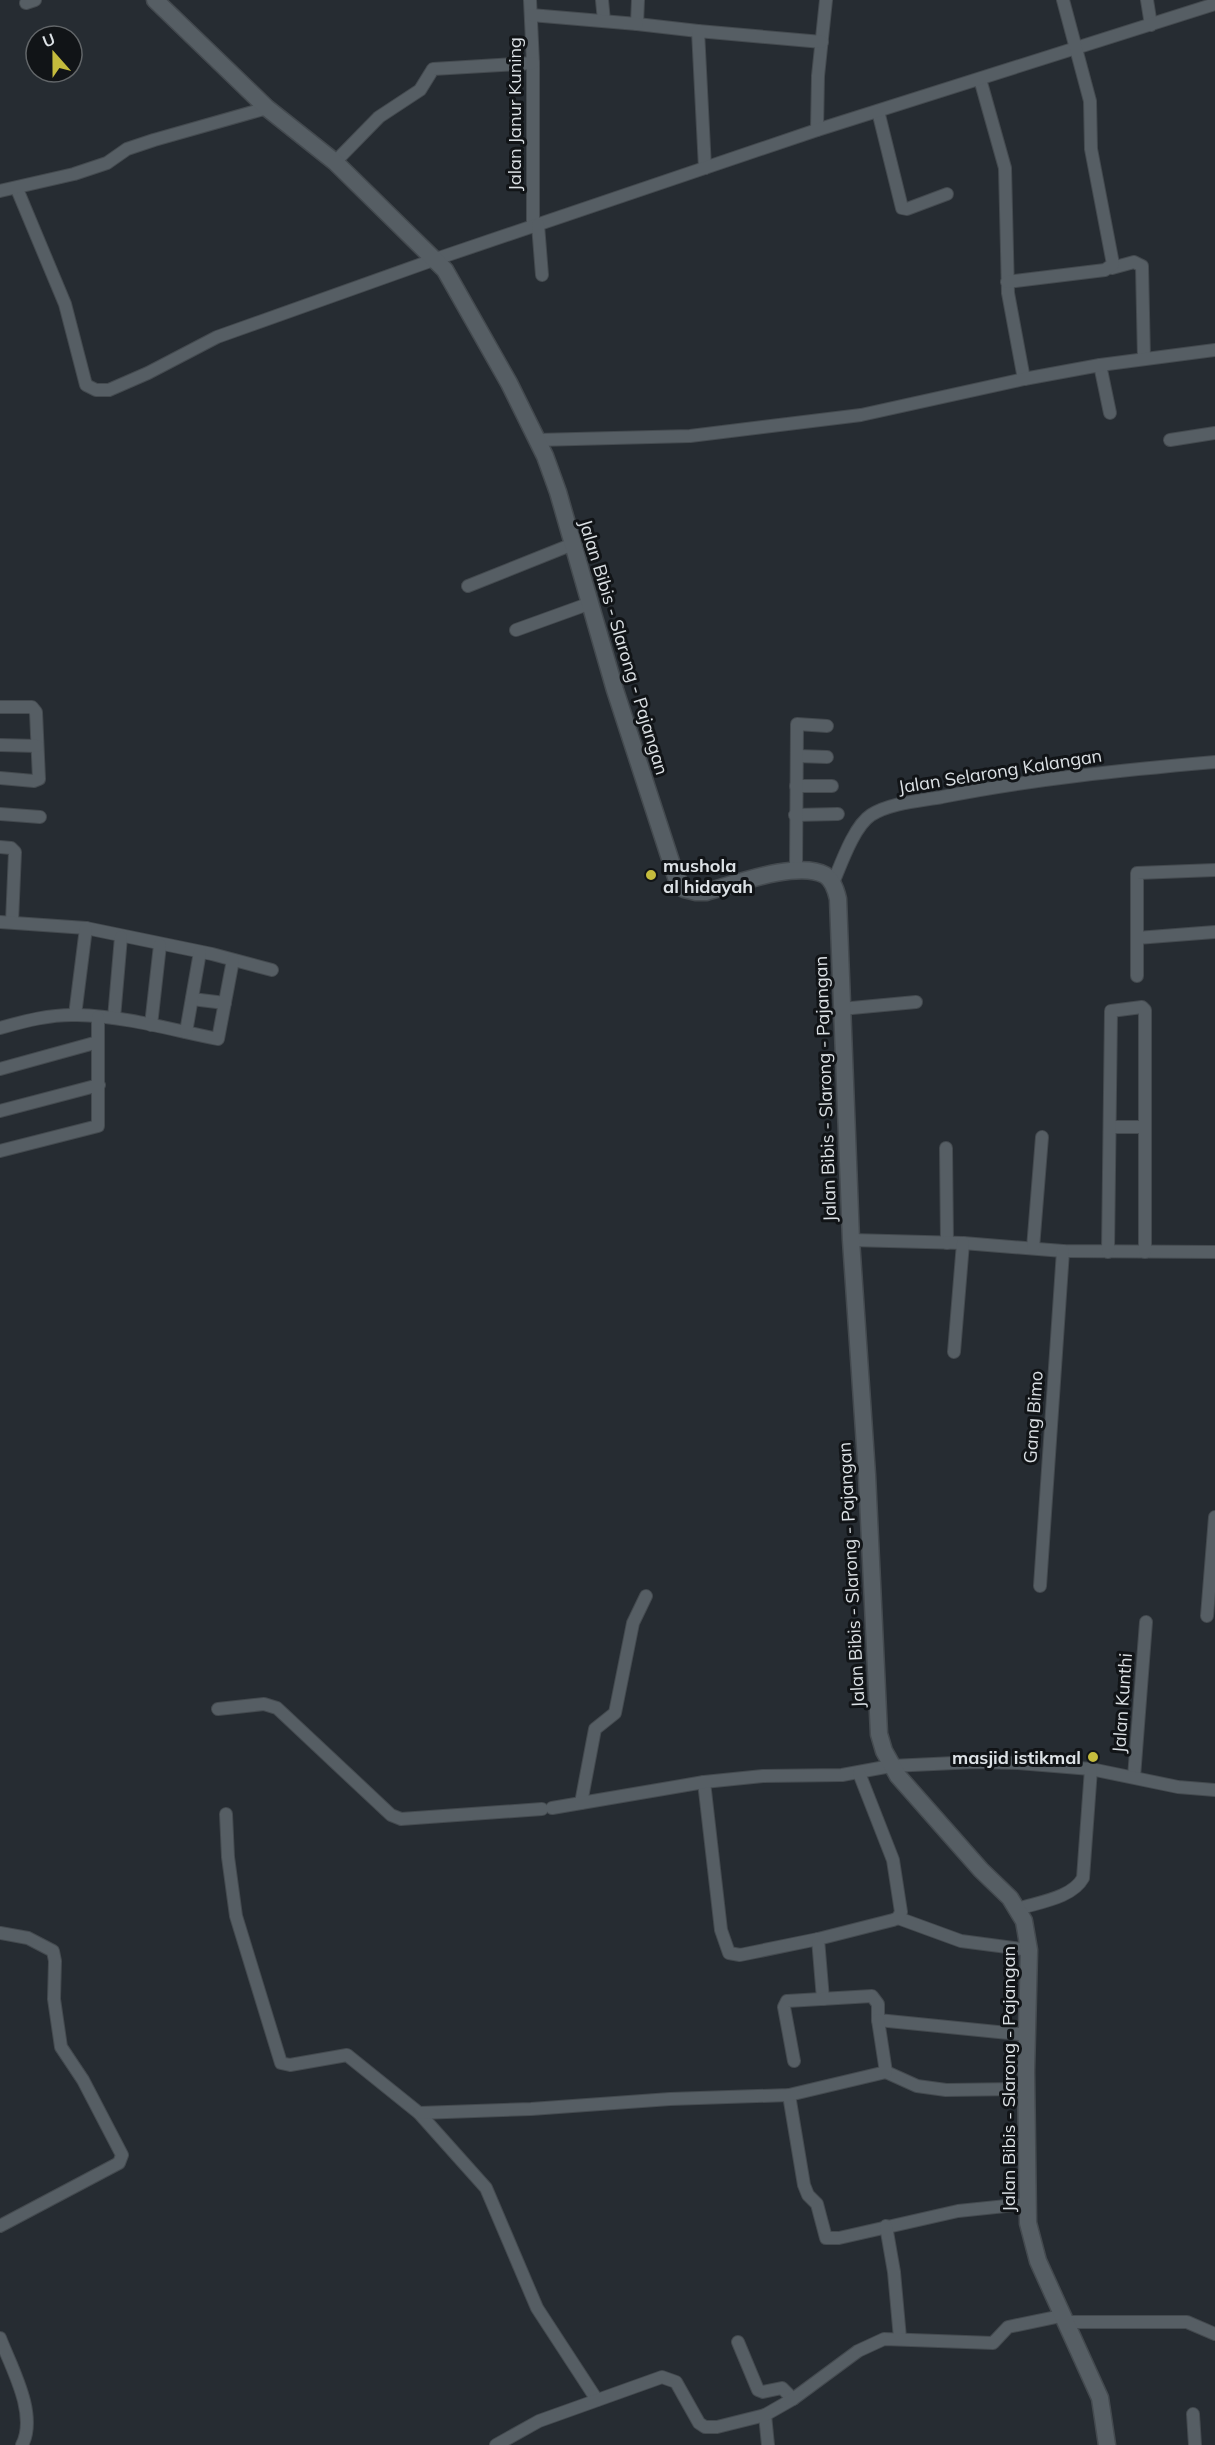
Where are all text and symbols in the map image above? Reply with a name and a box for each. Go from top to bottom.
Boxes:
north arrow [24,24,84,84]
text: U [40,29,58,51]
street label: Jalan Janur Kuning [503,37,526,191]
street label: Jalan Bibis - Slarong - Pajangan [574,516,674,778]
street label: Jalan Selarong Kalangan [896,744,1104,798]
place label: mushola al hidayah [663,854,753,898]
marker: mushola al hidayah [644,868,658,882]
street label: Jalan Bibis - Slarong - Pajangan [809,956,841,1222]
street label: Gang Bimo [1018,1370,1048,1464]
street label: Jalan Bibis - Slarong - Pajangan [833,1442,869,1708]
street label: Jalan Kunthi [1107,1652,1137,1754]
place label: masjid istikmal [952,1746,1081,1769]
marker: masjid istikmal [1086,1750,1100,1764]
street label: Jalan Bibis - Slarong - Pajangan [997,1946,1020,2212]

